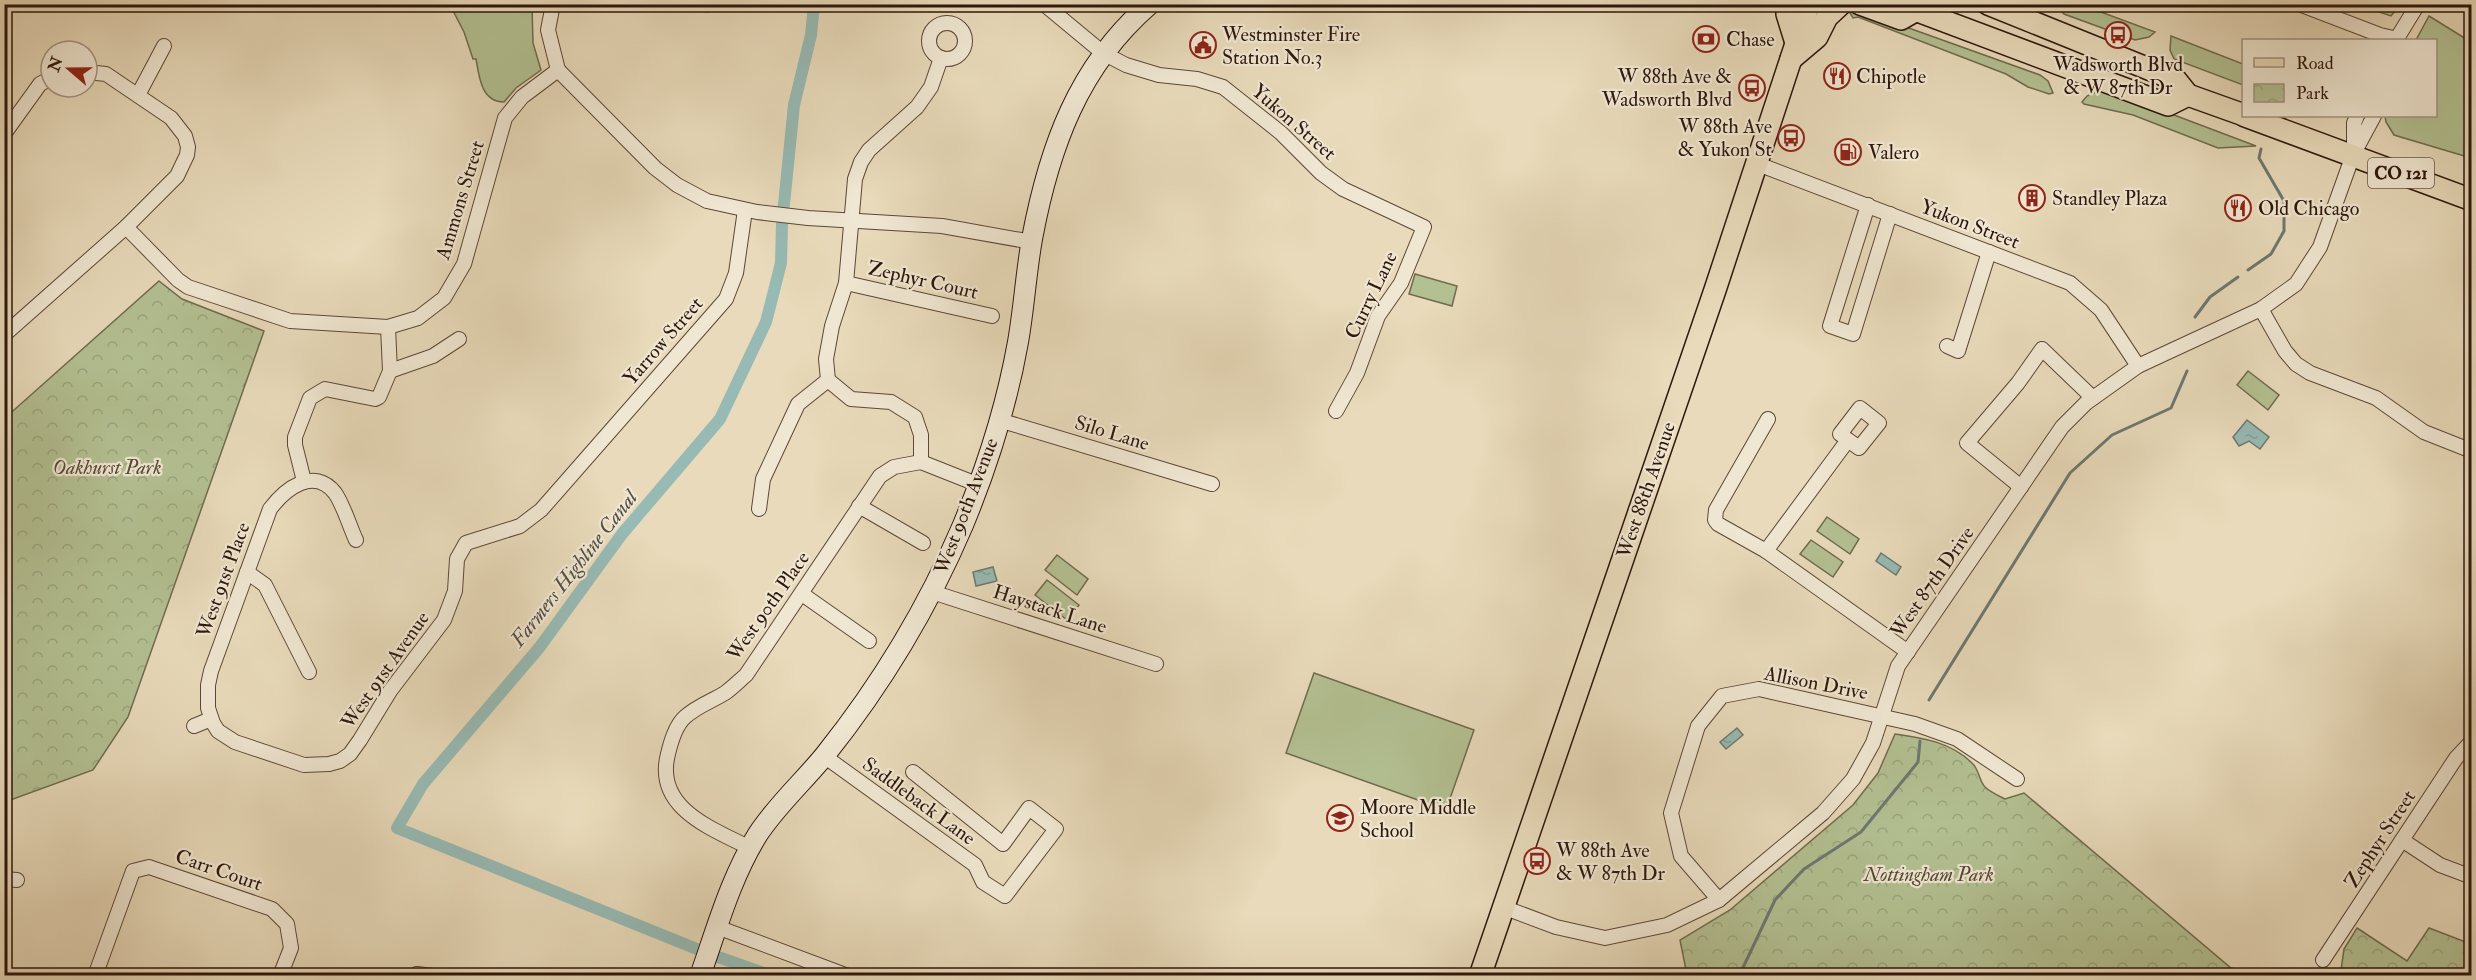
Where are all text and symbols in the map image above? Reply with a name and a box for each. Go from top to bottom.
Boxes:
bus stop icon: Wadsworth Blvd & W 87th Dr [2103,20,2133,50]
place label: Westminster Fire Station No.3 [1221,22,1360,70]
bank icon: Chase [1691,24,1721,54]
place label: Chase [1726,27,1775,52]
public building icon: Westminster Fire Station No.3 [1188,30,1218,60]
north arrow [39,39,99,99]
legend [2242,39,2437,117]
place label: Wadsworth Blvd & W 87th Dr [2052,52,2183,100]
text: Road [2296,52,2334,75]
text: N [44,53,68,75]
restaurant icon: Chipotle [1822,61,1852,91]
place label: W 88th Ave & Wadsworth Blvd [1601,64,1732,112]
place label: Chipotle [1856,64,1926,90]
bus stop icon: W 88th Ave & Wadsworth Blvd [1737,73,1767,103]
street label: Yukon Street [1247,78,1342,166]
text: Park [2296,82,2329,105]
place label: W 88th Ave & Yukon St [1677,114,1773,162]
bus stop icon: W 88th Ave & Yukon St [1776,123,1806,153]
street label: Ammons Street [430,137,490,263]
fuel station icon: Valero [1833,137,1863,167]
place label: Valero [1868,140,1919,165]
road number: CO 121 [2368,158,2434,188]
building icon: Standley Plaza [2017,183,2047,213]
place label: Standley Plaza [2052,186,2168,211]
restaurant icon: Old Chicago [2223,193,2253,223]
street label: Yukon Street [1917,194,2024,254]
place label: Old Chicago [2258,196,2359,221]
street label: Curry Lane [1339,247,1403,343]
street label: Zephyr Court [865,255,981,306]
street label: Yarrow Street [618,291,709,390]
street label: Silo Lane [1072,410,1152,456]
street label: West 88th Avenue [1611,419,1681,562]
street label: West 90th Avenue [928,434,1003,579]
park label: Oakhurst Park [52,455,162,480]
water label: Farmers Highline Canal [504,484,645,653]
street label: West 91st Place [190,519,255,642]
street label: West 87th Drive [1884,522,1980,643]
street label: West 90th Place [721,547,815,666]
street label: Haystack Lane [990,579,1110,639]
street label: West 91st Avenue [335,607,435,734]
street label: Allison Drive [1761,661,1870,705]
street label: Saddleback Lane [858,752,980,850]
street label: Zephyr Street [2339,785,2422,893]
place label: Moore Middle School [1360,795,1476,843]
school or university icon: Moore Middle School [1325,803,1355,833]
place label: W 88th Ave & W 87th Dr [1555,838,1666,886]
street label: Carr Court [172,843,266,897]
bus stop icon: W 88th Ave & W 87th Dr [1522,846,1552,876]
park label: Nottingham Park [1863,862,1994,887]

